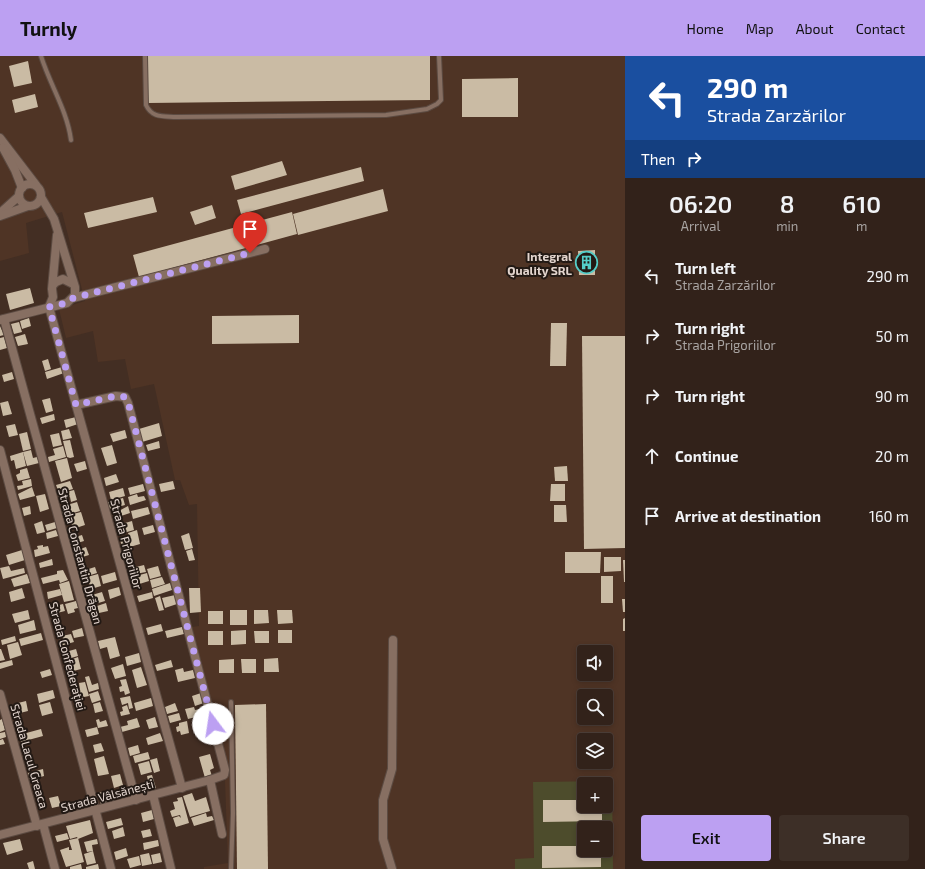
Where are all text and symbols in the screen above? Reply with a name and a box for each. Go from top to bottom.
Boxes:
text: Turnly [20,17,77,40]
text: Home [687,20,724,37]
text: Map [746,20,774,37]
text: About [796,20,834,37]
text: Contact [856,20,905,37]
text: 290 m [707,70,788,104]
icon: left [641,72,693,124]
text: Strada Zarzărilor [707,104,846,126]
icon: right [683,148,705,170]
text: Then [641,150,675,168]
text: 06:20 [669,189,732,218]
text: 8 [780,189,795,218]
text: 610 [842,189,881,218]
pin [233,212,267,253]
icon: arrive [239,218,261,240]
text: Arrival [681,218,720,234]
text: min [776,218,798,234]
text: m [856,218,867,234]
place label: Integral Quality SRL [507,249,573,278]
building icon: Integral Quality SRL [574,250,600,276]
text: Turn left [675,259,736,277]
icon: left [641,265,663,287]
text: 290 m [866,267,909,285]
text: Strada Zarzărilor [675,277,775,293]
text: Turn right [675,319,745,337]
icon: right [641,325,663,347]
text: 50 m [875,327,909,345]
text: Strada Prigoriilor [675,337,776,353]
icon: right [641,385,663,407]
text: Turn right [675,387,745,405]
text: 90 m [875,387,909,405]
icon: ahead [641,445,663,467]
text: Continue [675,447,738,465]
text: 20 m [875,447,909,465]
street label: Strada Constantin Drăgan [56,486,106,626]
street label: Strada Prigoriilor [108,497,146,591]
icon: arrive [641,505,663,527]
text: Arrive at destination [675,507,821,525]
text: 160 m [869,507,909,525]
street label: Strada Confederației [45,600,89,712]
map controls [577,645,613,857]
button: sound [577,645,613,681]
button: search [577,689,613,725]
street label: Strada Lacul Greaca [8,702,52,810]
position arrow [192,703,234,745]
button: layers [577,733,613,769]
street label: Strada Vâlsănești [59,776,155,816]
button: + [577,777,613,813]
button: Exit [641,815,771,861]
button: Share [779,815,909,861]
button: − [577,821,613,857]

